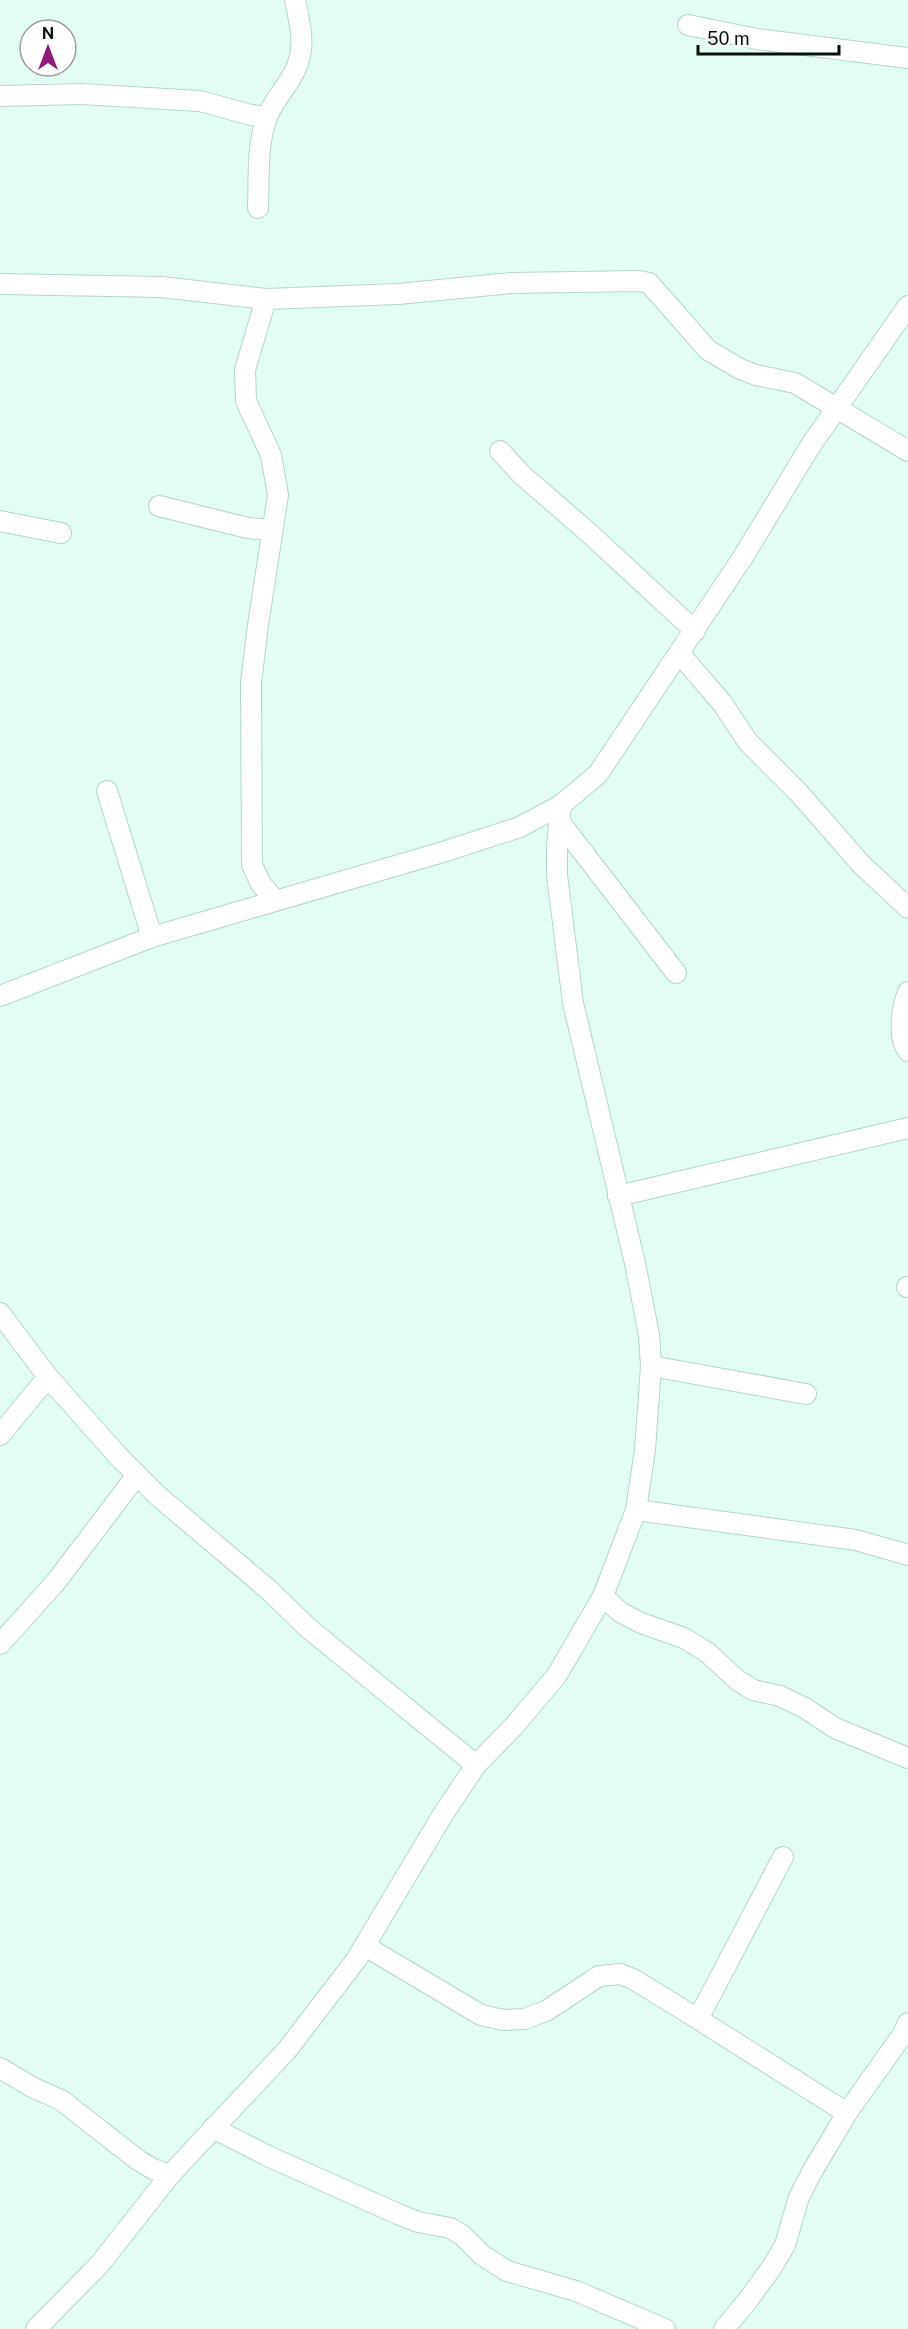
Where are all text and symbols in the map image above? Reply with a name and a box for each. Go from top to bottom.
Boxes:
north arrow [18,18,78,78]
scale bar [698,18,839,56]
text: N [42,24,54,43]
text: 50 m [707,28,750,49]

